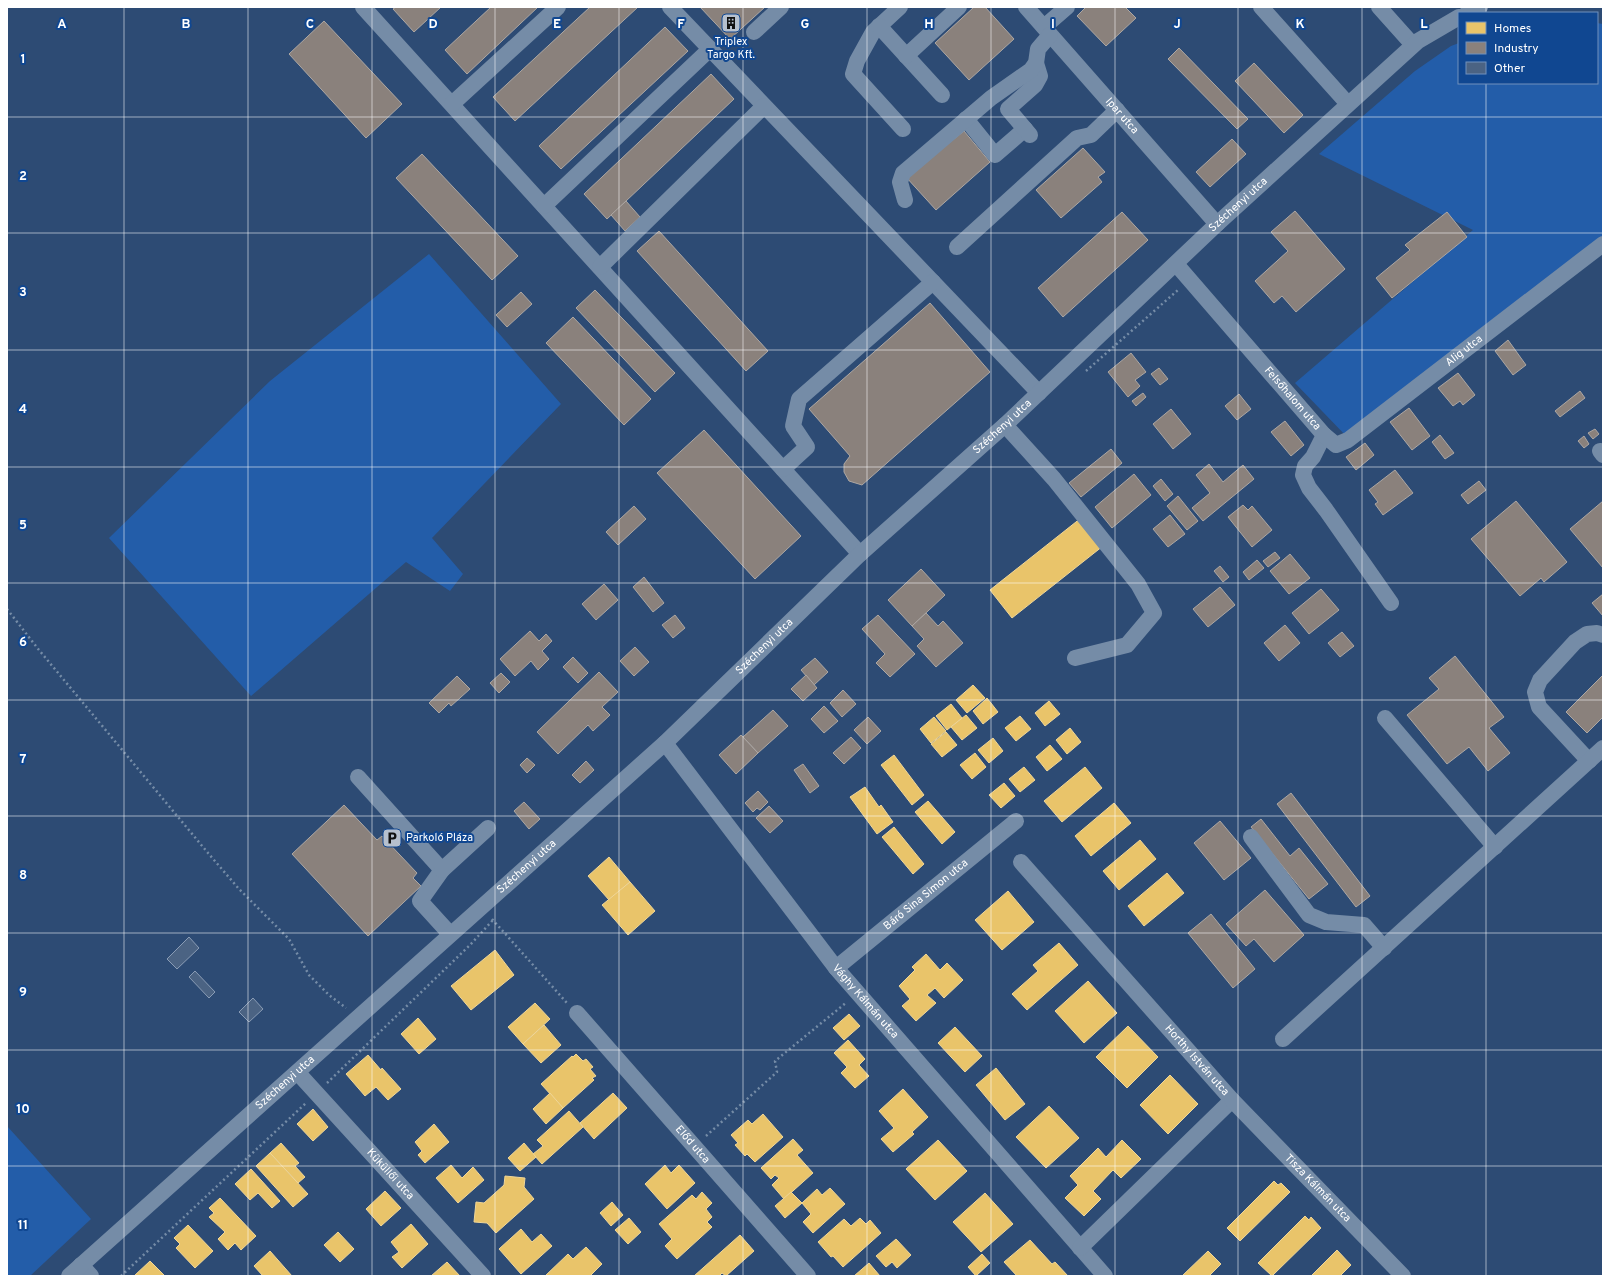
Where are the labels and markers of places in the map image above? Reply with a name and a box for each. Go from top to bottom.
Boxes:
building icon: Triplex Targo Kft. [720,12,742,34]
place label: Triplex Targo Kft. [707,35,755,62]
parking icon: Parkoló Pláza [381,827,403,849]
place label: Parkoló Pláza [406,831,473,845]

